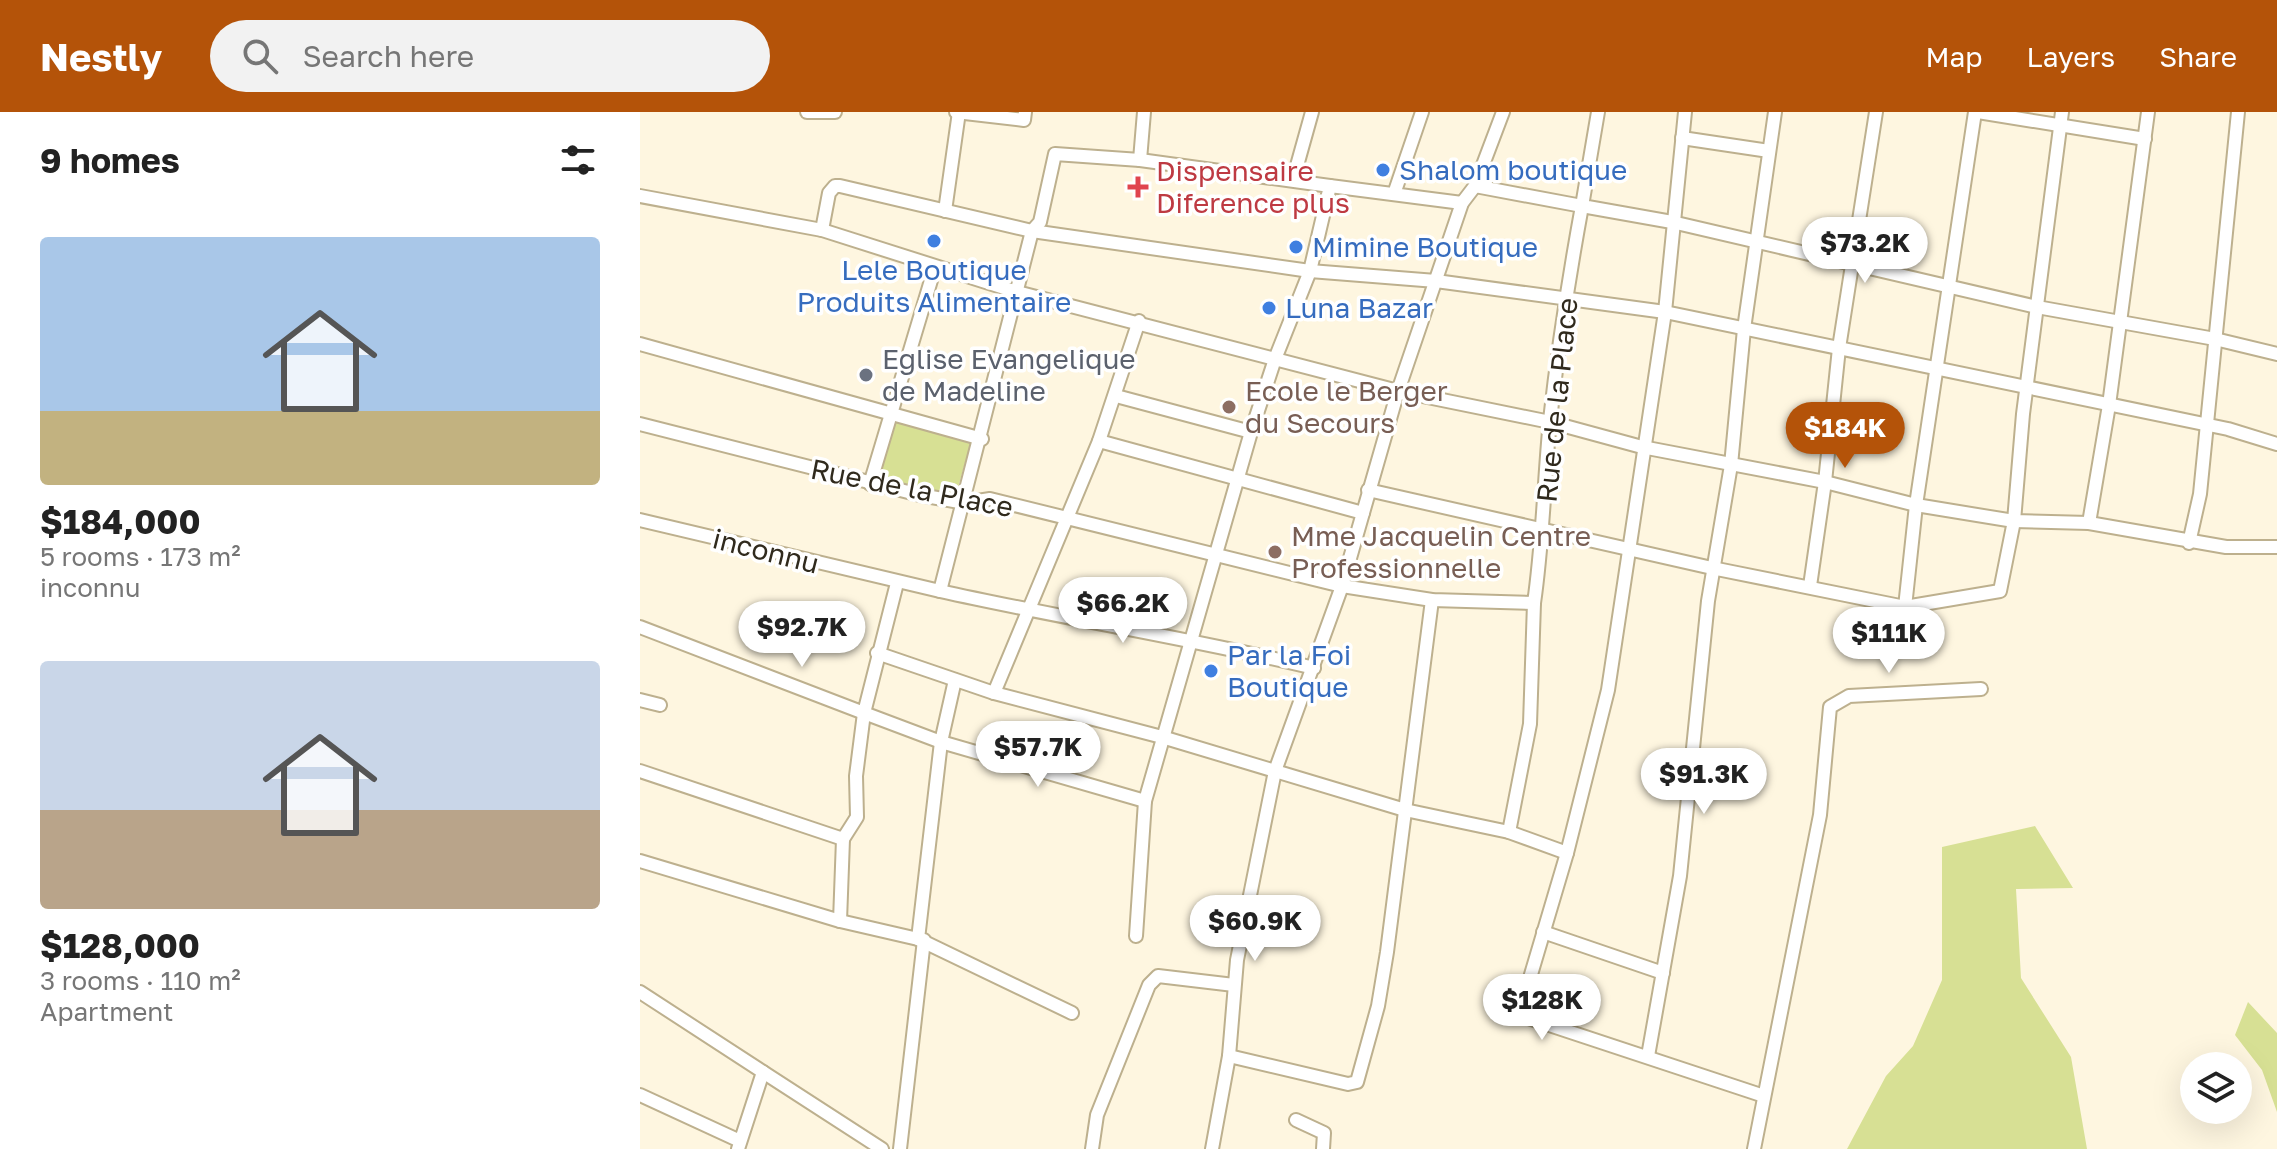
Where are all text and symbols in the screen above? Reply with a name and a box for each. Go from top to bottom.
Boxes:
search box [210,20,770,92]
text: Nestly [40,34,162,79]
icon: search [238,34,282,78]
text: Search here [302,38,474,74]
text: Map [1925,40,1983,73]
text: Layers [2027,40,2115,73]
text: Share [2159,40,2237,73]
icon: filters [556,138,600,182]
text: 9 homes [40,140,180,180]
place label: Shalom boutique [1399,153,1627,186]
place label: Dispensaire Diference plus [1156,154,1350,219]
marker: Shalom boutique [1374,161,1392,179]
marker: Dispensaire Diference plus [1127,176,1149,198]
pin: $73.2K [1800,217,1930,285]
text: $73.2K [1820,227,1910,258]
place label: Mimine Boutique [1312,230,1538,263]
marker: Lele Boutique Produits Alimentaire [925,232,943,250]
marker: Mimine Boutique [1287,238,1305,256]
place label: Lele Boutique Produits Alimentaire [797,253,1071,318]
icon: home [248,289,392,433]
place label: Luna Bazar [1285,291,1433,324]
street label: Rue de la Place [1529,296,1584,504]
marker: Luna Bazar [1260,299,1278,317]
place label: Eglise Evangelique de Madeline [882,342,1136,407]
marker: Eglise Evangelique de Madeline [857,366,875,384]
place label: Ecole le Berger du Secours [1245,374,1448,439]
marker: Ecole le Berger du Secours [1220,398,1238,416]
pin: $184K [1789,402,1901,470]
text: $184K [1804,412,1886,443]
street label: Rue de la Place [808,452,1016,523]
text: $184,000 [40,501,200,541]
place label: Mme Jacquelin Centre Professionnelle [1291,519,1591,584]
street label: inconnu [710,521,823,580]
text: 5 rooms · 173 m² [40,541,241,572]
marker: Mme Jacquelin Centre Professionnelle [1266,543,1284,561]
text: inconnu [40,572,140,603]
pin: $66.2K [1058,577,1188,645]
text: $66.2K [1076,587,1170,618]
pin: $92.7K [737,601,867,669]
pin: $111K [1833,607,1945,675]
text: $92.7K [756,611,848,642]
text: $111K [1851,617,1927,648]
place label: Par la Foi Boutique [1227,638,1351,703]
marker: Par la Foi Boutique [1202,662,1220,680]
icon: home [248,713,392,857]
pin: $57.7K [973,721,1103,789]
text: $57.7K [994,731,1082,762]
pin: $91.3K [1639,748,1769,816]
text: $91.3K [1659,758,1749,789]
pin: $60.9K [1190,895,1320,963]
text: $60.9K [1208,905,1302,936]
text: $128,000 [40,925,200,965]
text: 3 rooms · 110 m² [40,965,241,996]
pin: $128K [1486,974,1598,1042]
text: $128K [1501,984,1583,1015]
text: Apartment [40,996,173,1027]
map controls [2180,1052,2252,1124]
button: layers [2180,1052,2252,1124]

